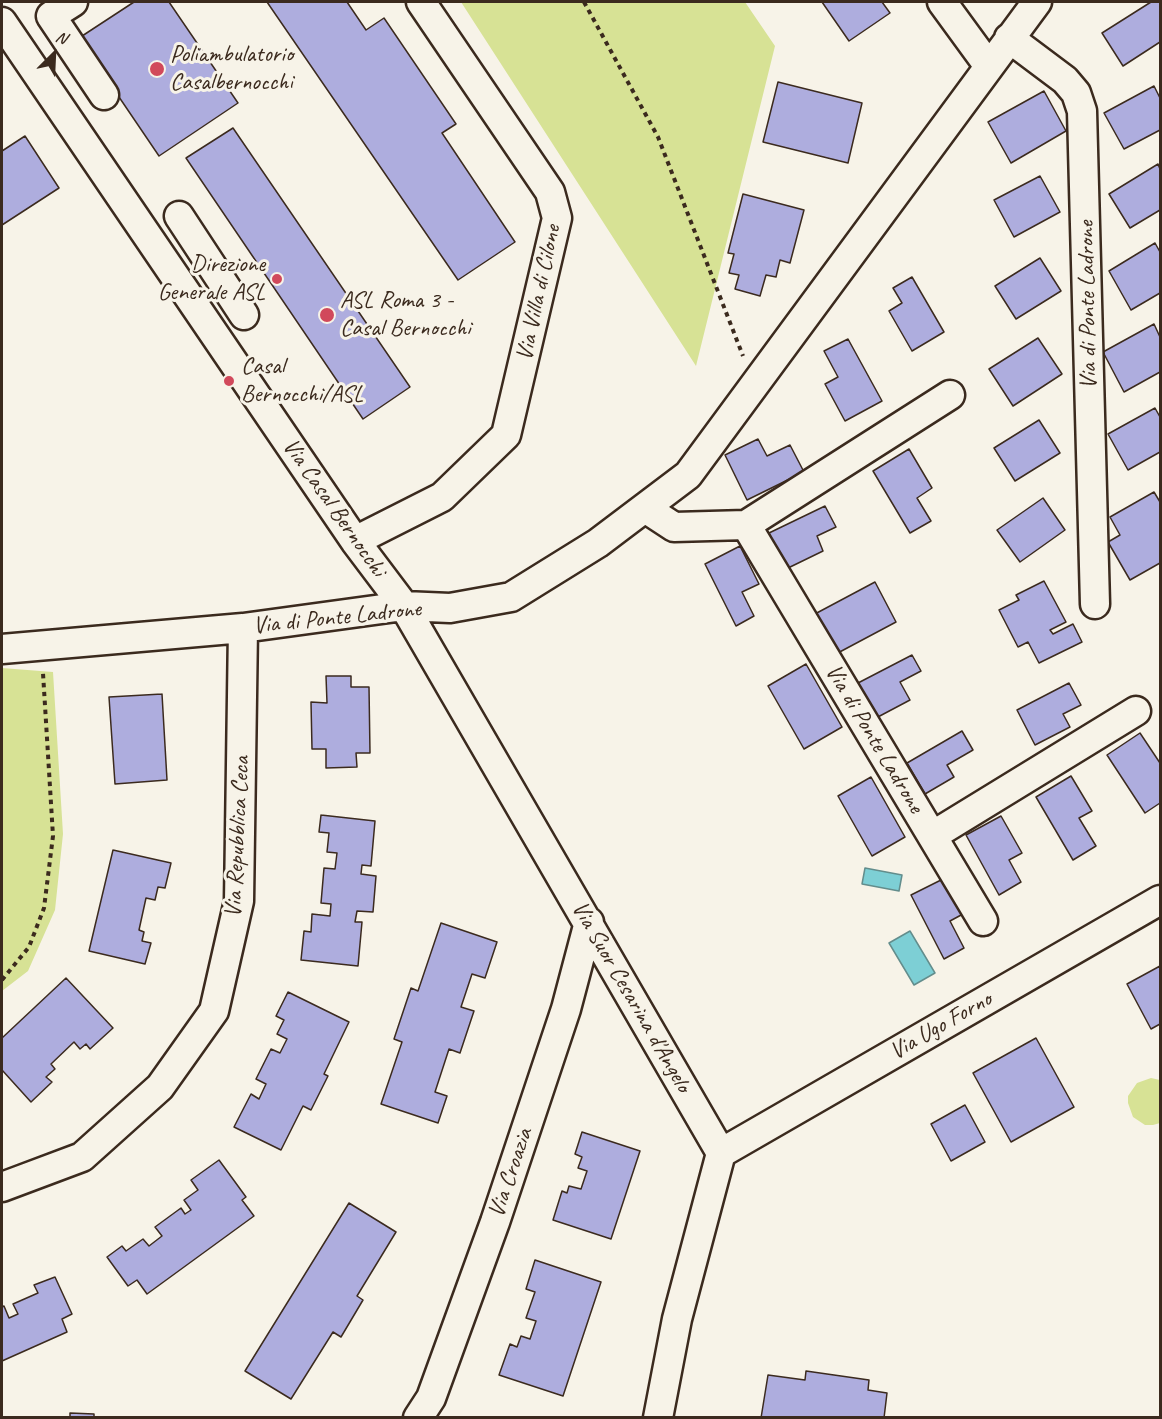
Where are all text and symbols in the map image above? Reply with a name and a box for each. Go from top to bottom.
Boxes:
north arrow [24,24,84,84]
text: N [53,26,70,49]
place label: Poliambulatorio Casalbernocchi [170,41,293,97]
marker: Poliambulatorio Casalbernocchi [148,60,166,78]
street label: Via di Ponte Ladrone [1072,221,1104,389]
street label: Via Villa di Cilone [511,222,567,364]
place label: Direzione Generale ASL [158,251,265,307]
marker: Direzione Generale ASL [270,272,284,286]
place label: ASL Roma 3 - Casal Bernocchi [340,287,471,343]
marker: ASL Roma 3 - Casal Bernocchi [318,306,336,324]
place label: Casal Bernocchi/ASL [241,353,363,409]
marker: Casal Bernocchi/ASL [222,374,236,388]
street label: Via Casal Bernocchi [276,433,392,583]
street label: Via di Ponte Ladrone [252,595,422,641]
street label: Via di Ponte Ladrone [818,659,930,819]
street label: Via Repubblica Ceca [219,756,257,918]
street label: Via Suor Cesarina d'Angelo [565,896,697,1098]
street label: Via Ugo Forno [885,985,997,1067]
street label: Via Croazia [482,1125,540,1221]

